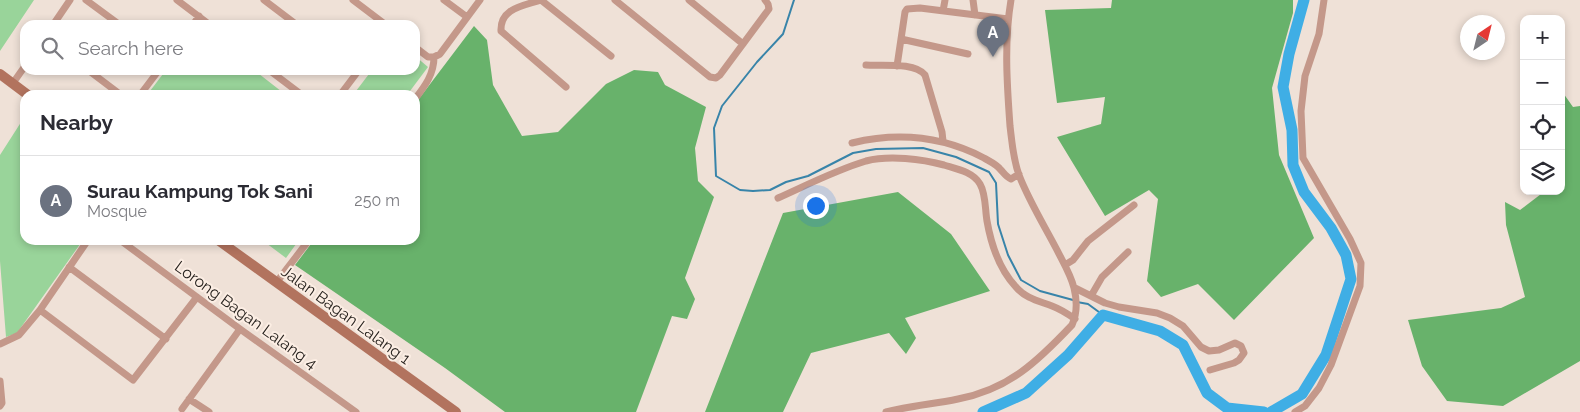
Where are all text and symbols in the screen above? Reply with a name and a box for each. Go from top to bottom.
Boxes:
north arrow [1460,15,1505,60]
map controls [1520,15,1565,195]
button: + [1520,15,1565,60]
pin: A [977,16,1009,57]
search box [20,20,420,75]
icon: search [38,34,66,62]
text: Search here [78,37,184,59]
button: − [1520,60,1565,105]
button: locate [1520,105,1565,150]
text: Nearby [40,110,113,135]
button: layers [1520,150,1565,195]
text: Surau Kampung Tok Sani [87,180,313,202]
text: A [51,191,61,210]
text: 250 m [354,191,400,210]
your location [803,193,829,219]
text: Mosque [87,202,147,221]
street label: Lorong Bagan Lalang 4 [171,257,321,373]
street label: Jalan Bagan Lalang 1 [278,262,415,368]

